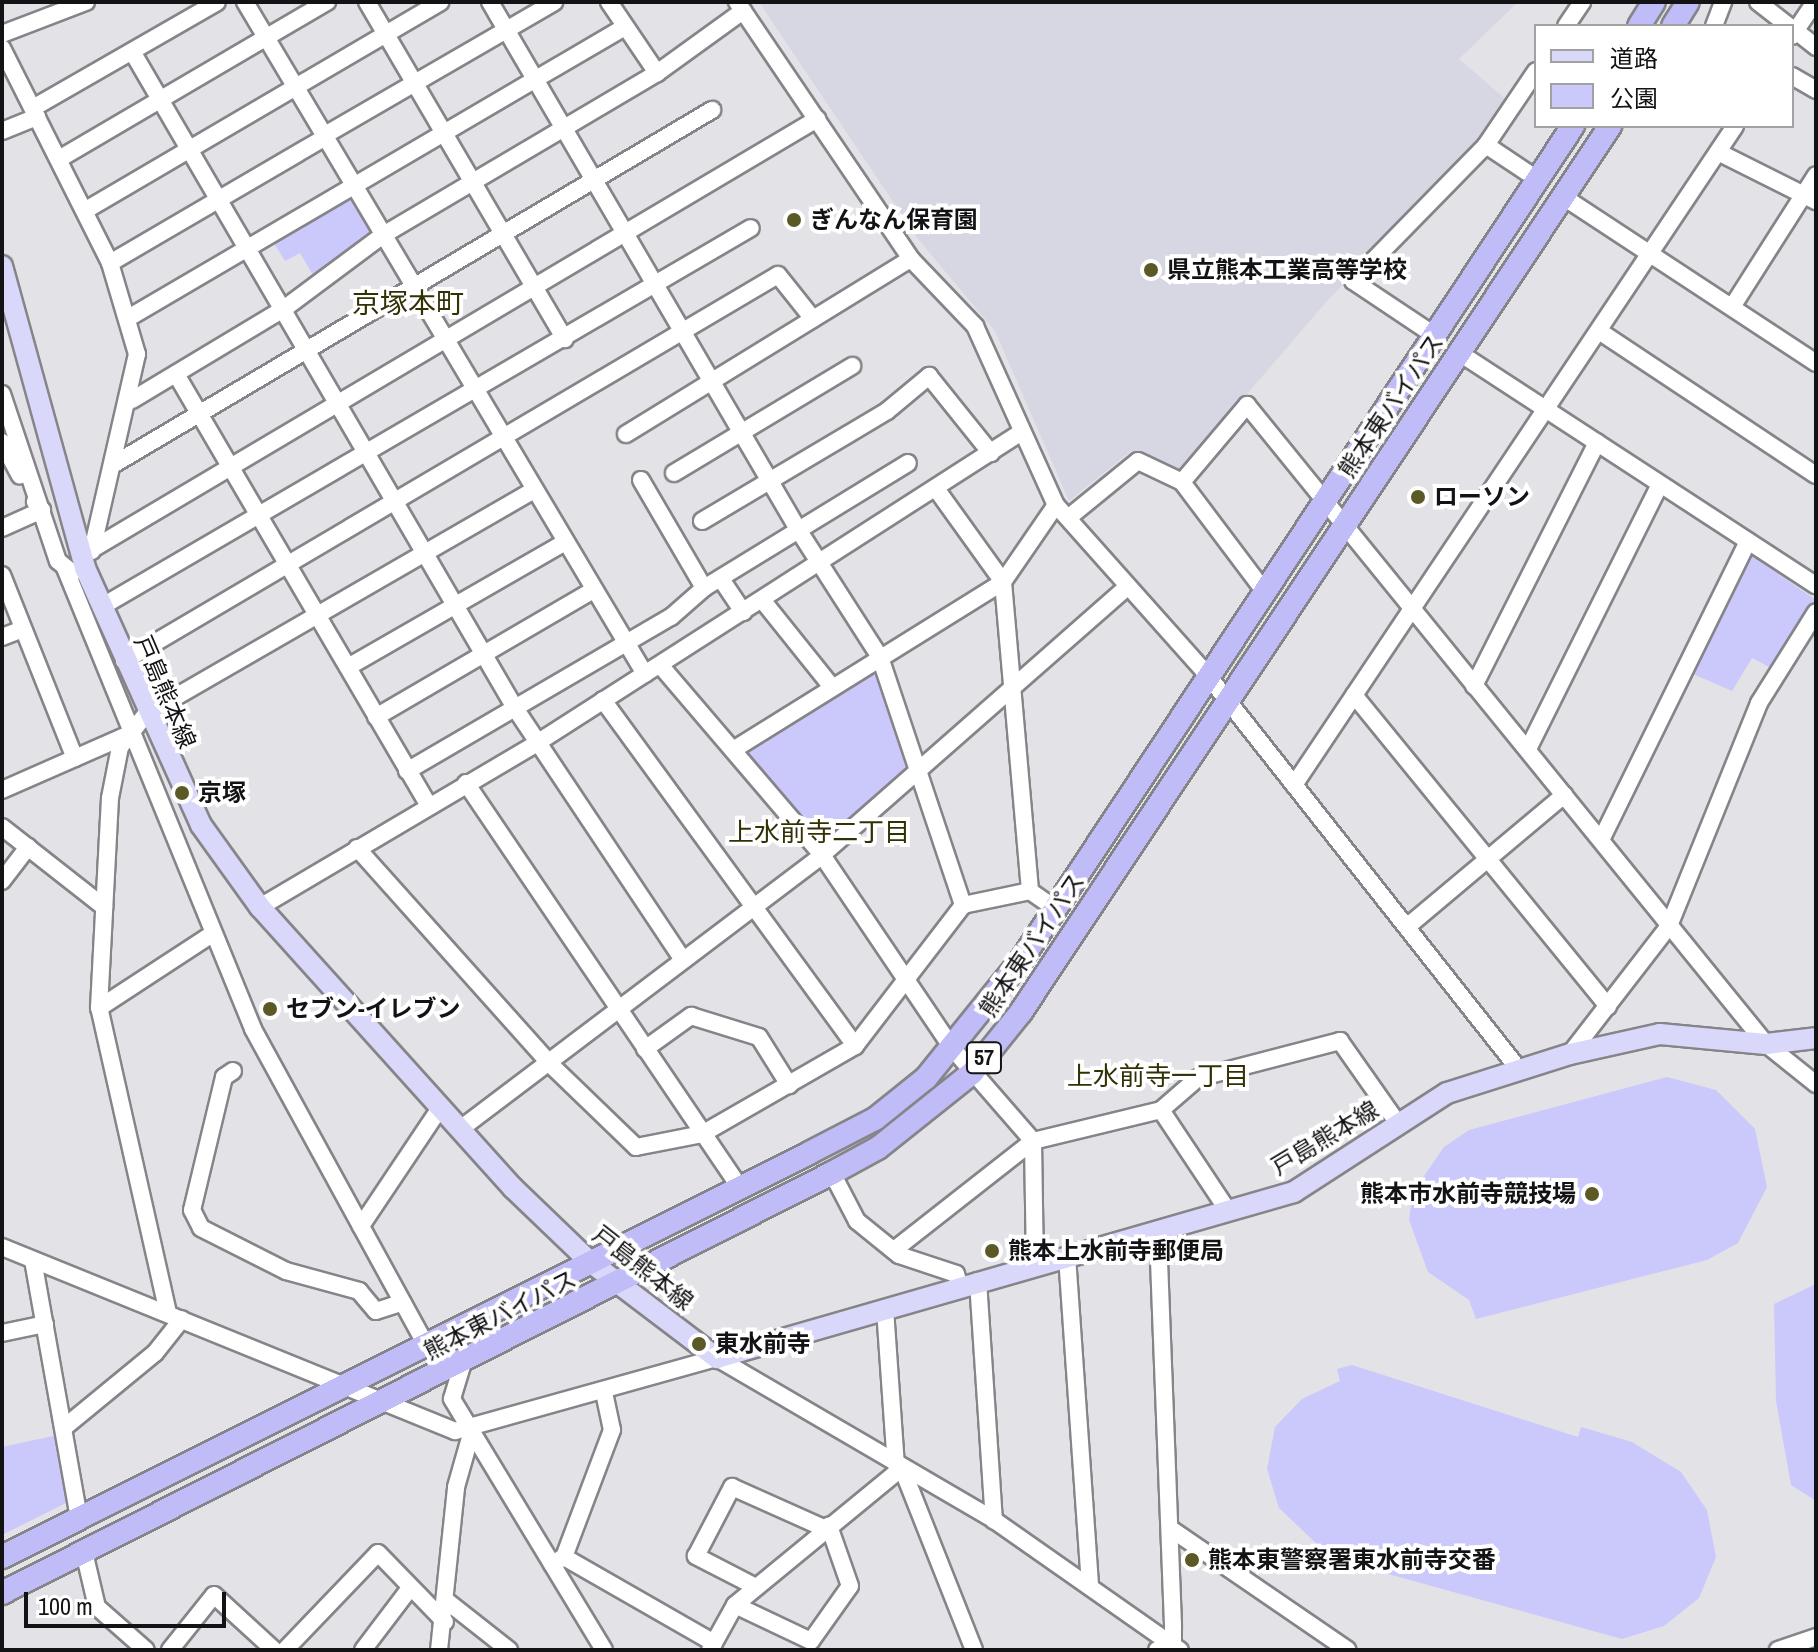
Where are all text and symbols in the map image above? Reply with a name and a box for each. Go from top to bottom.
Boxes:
legend [1534,24,1794,128]
text: 道路 [1610,42,1658,74]
text: 公園 [1610,82,1658,114]
place label: ぎんなん保育園 [810,206,978,234]
marker: ぎんなん保育園 [785,211,803,229]
place label: 県立熊本工業高等学校 [1167,256,1407,284]
marker: 県立熊本工業高等学校 [1142,261,1160,279]
district label: 京塚本町 [352,286,464,320]
street label: 熊本東バイパス [1332,328,1450,484]
place label: ローソン [1434,483,1530,511]
marker: ローソン [1409,488,1427,506]
street label: 戸島熊本線 [128,631,202,753]
place label: 京塚 [198,779,246,807]
marker: 京塚 [173,784,191,802]
district label: 上水前寺二丁目 [728,816,910,848]
street label: 熊本東バイパス [973,867,1091,1023]
place label: セブン-イレブン [286,995,461,1023]
marker: セブン-イレブン [261,1000,279,1018]
road number: 57 [964,1040,1004,1076]
district label: 上水前寺一丁目 [1067,1060,1249,1092]
street label: 戸島熊本線 [1266,1095,1384,1181]
place label: 熊本市水前寺競技場 [1360,1180,1576,1208]
marker: 熊本市水前寺競技場 [1583,1185,1601,1203]
street label: 戸島熊本線 [587,1220,699,1316]
place label: 熊本上水前寺郵便局 [1008,1237,1224,1265]
marker: 熊本上水前寺郵便局 [983,1242,1001,1260]
street label: 熊本東バイパス [419,1264,581,1366]
place label: 東水前寺 [715,1330,811,1358]
marker: 東水前寺 [690,1335,708,1353]
place label: 熊本東警察署東水前寺交番 [1208,1546,1496,1574]
marker: 熊本東警察署東水前寺交番 [1183,1551,1201,1569]
scale bar [28,1576,230,1626]
text: 100 m [38,1590,93,1622]

